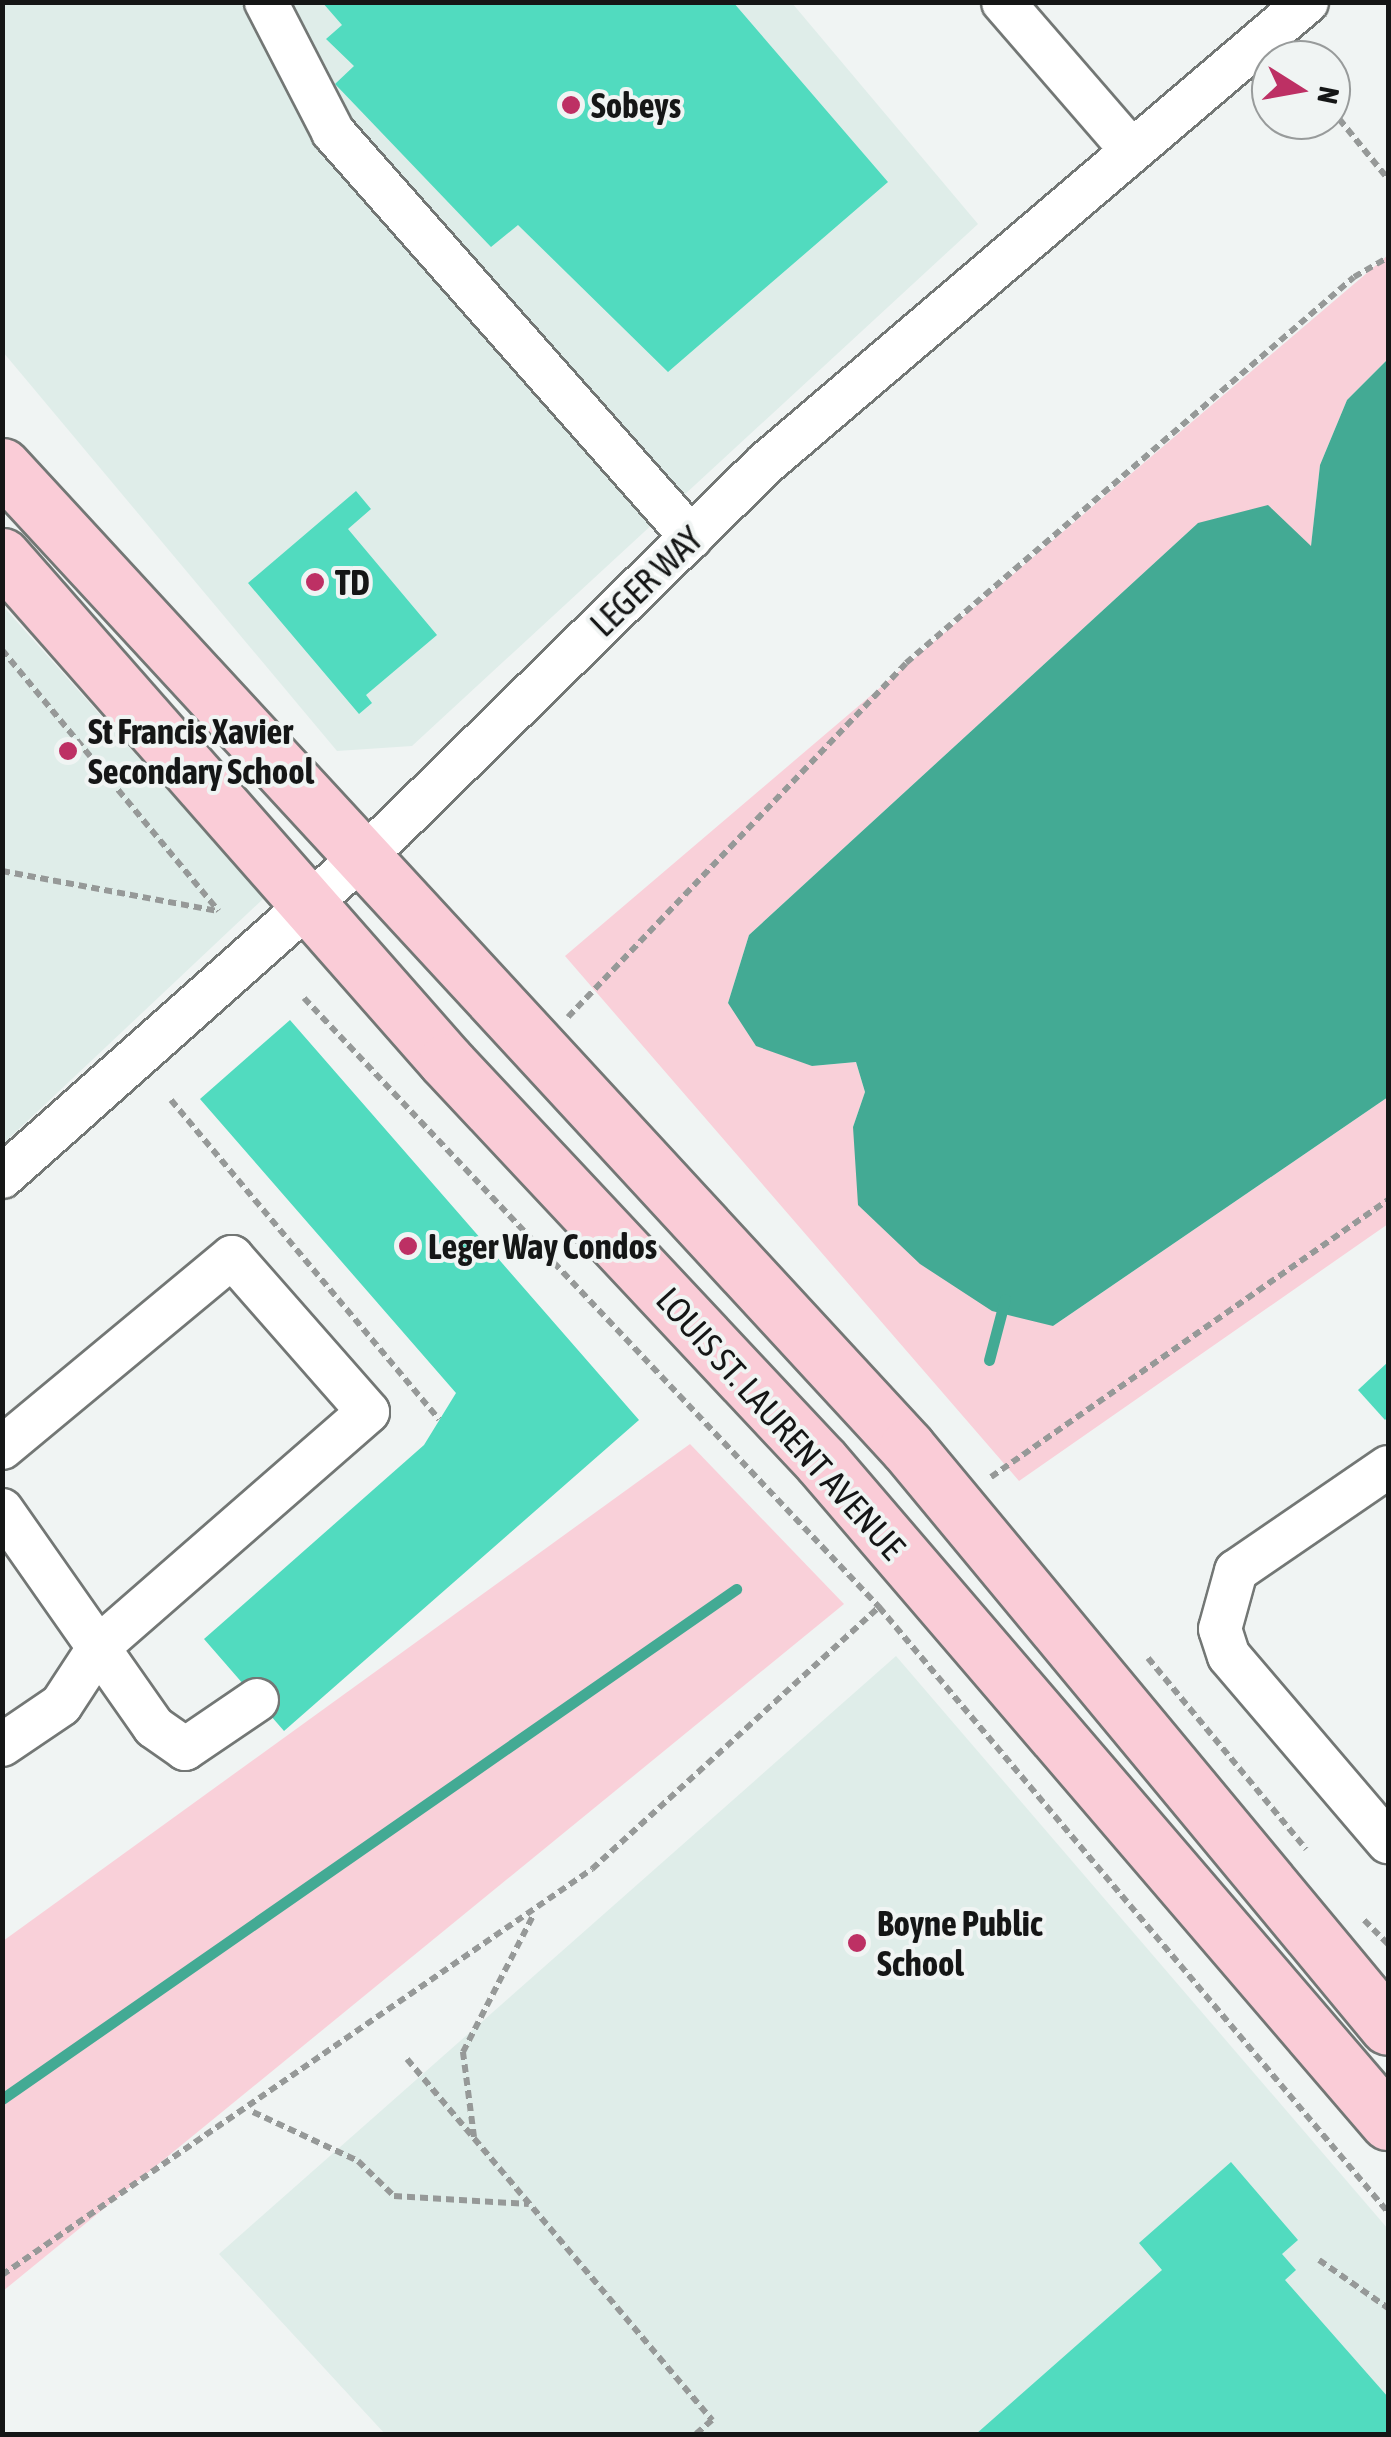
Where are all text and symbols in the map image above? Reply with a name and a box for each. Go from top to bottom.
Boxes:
north arrow [1251,40,1351,140]
place label: Sobeys [591,84,681,126]
text: N [1311,84,1346,107]
marker: Sobeys [560,94,582,116]
street label: LEGER WAY [581,517,711,645]
place label: TD [335,561,370,603]
marker: TD [304,571,326,593]
place label: St Francis Xavier Secondary School [88,710,314,792]
marker: St Francis Xavier Secondary School [57,740,79,762]
place label: Leger Way Condos [428,1225,657,1267]
marker: Leger Way Condos [397,1235,419,1257]
street label: LOUIS ST. LAURENT AVENUE [648,1279,914,1567]
place label: Boyne Public School [877,1902,1043,1984]
marker: Boyne Public School [846,1932,868,1954]

